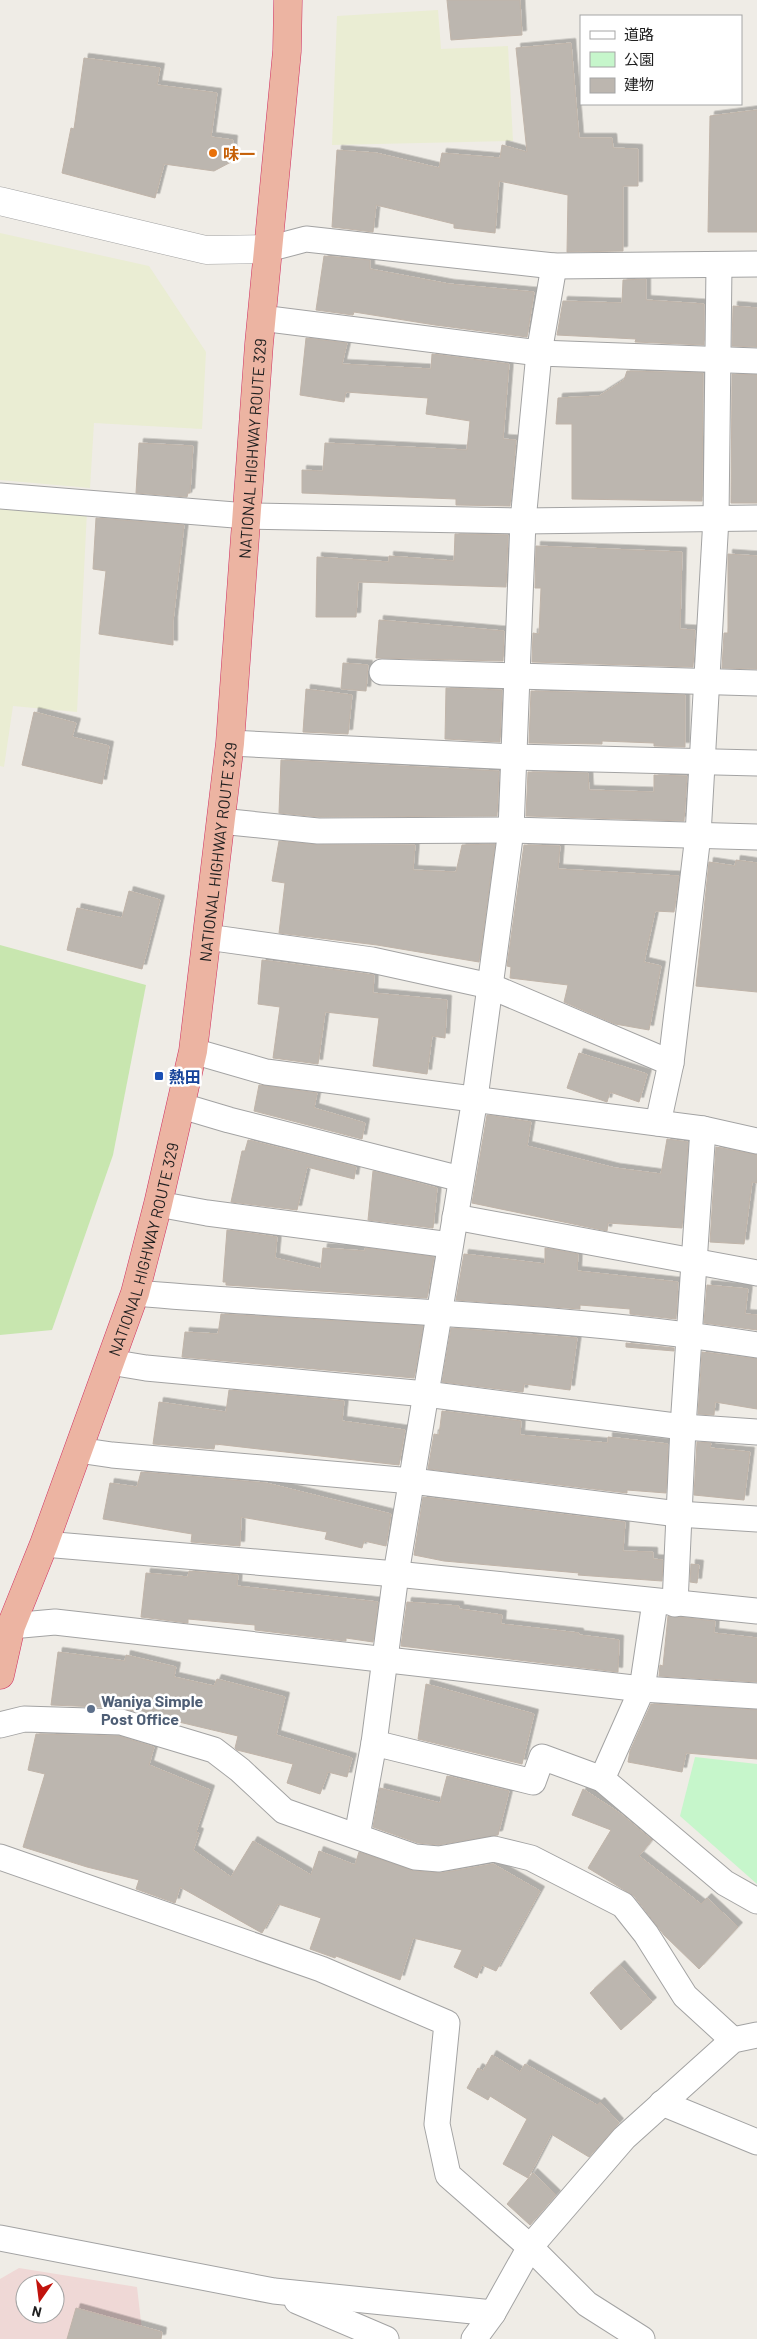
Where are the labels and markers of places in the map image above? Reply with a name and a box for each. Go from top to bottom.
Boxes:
place label: 味一 [223,144,255,163]
marker: 味一 [207,147,219,159]
place label: 熱田 [169,1067,201,1086]
marker: 熱田 [153,1070,165,1082]
place label: Waniya Simple Post Office [101,1691,204,1728]
marker: Waniya Simple Post Office [85,1703,97,1715]

